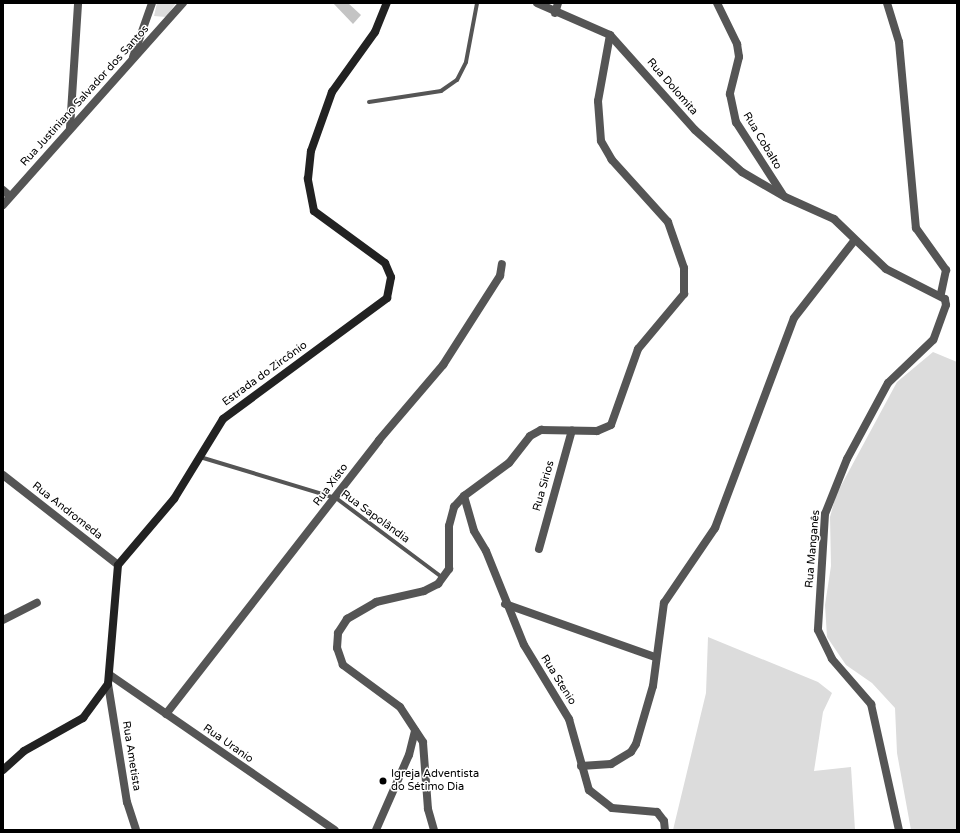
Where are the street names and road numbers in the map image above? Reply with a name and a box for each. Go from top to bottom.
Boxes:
street label: Rua Justiniano Salvador dos Santos [18,23,152,169]
street label: Rua Dolomita [644,56,700,118]
street label: Rua Cobalto [740,110,784,172]
street label: Estrada do Zircônio [220,339,310,409]
street label: Rua Sirios [531,459,557,513]
street label: Rua Xisto [311,461,351,509]
street label: Rua Andromeda [29,479,105,543]
street label: Rua Sapolândia [338,488,412,546]
street label: Rua Manganês [803,509,823,589]
street label: Rua Stenio [537,653,579,707]
street label: Rua Ametista [119,720,143,792]
street label: Rua Uranio [200,722,256,766]

